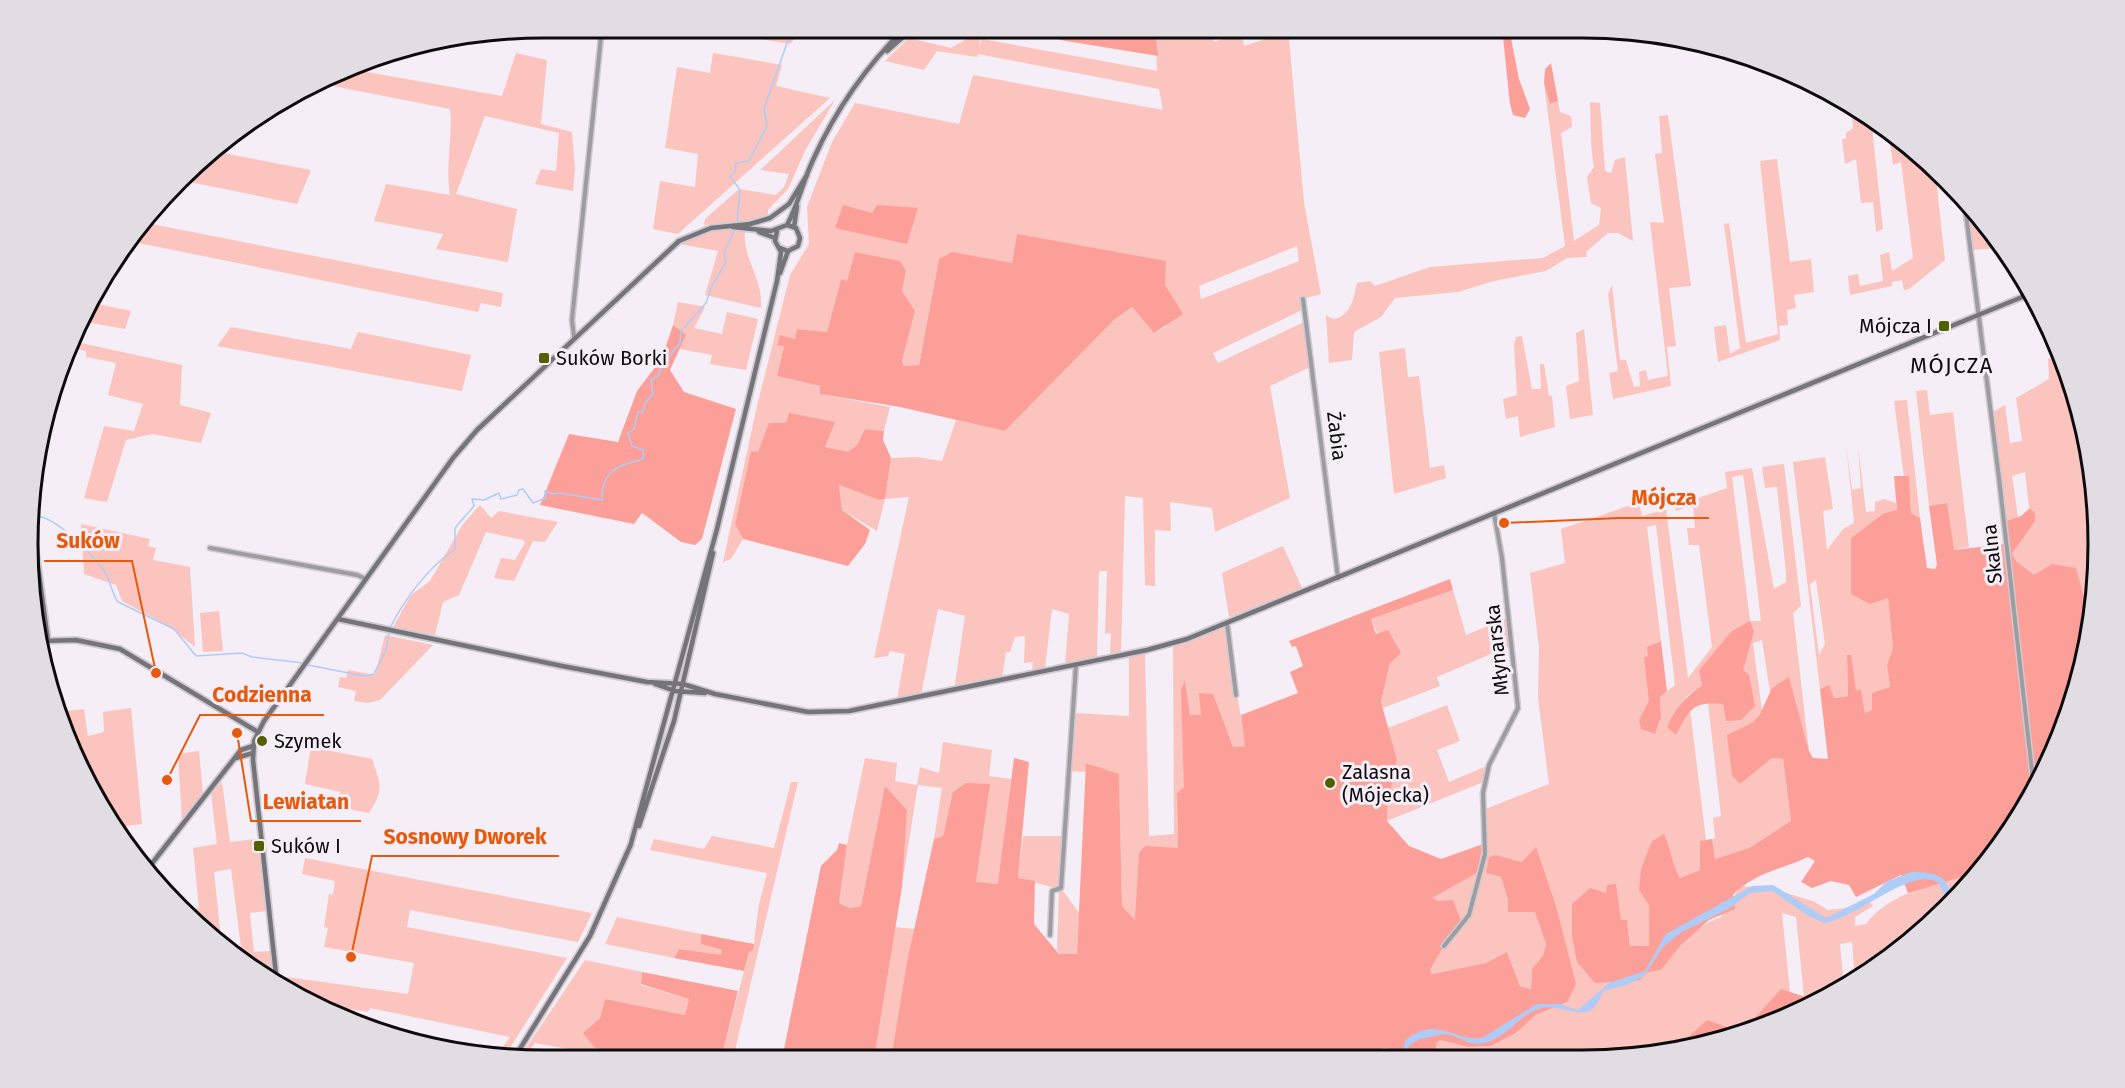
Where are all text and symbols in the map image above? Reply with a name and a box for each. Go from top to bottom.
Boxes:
place label: Mójcza I [1859,314,1932,338]
marker: Mójcza I [1937,319,1951,333]
place label: Suków Borki [556,346,667,370]
marker: Suków Borki [537,351,551,365]
district label: MÓJCZA [1910,352,1994,379]
street label: Żabia [1322,410,1352,462]
callout: Mójcza [1619,479,1709,518]
text: Mójcza [1631,485,1697,511]
callout: Suków [44,522,132,561]
street label: Skalna [1977,523,2007,585]
text: Suków [56,528,120,554]
street label: Młynarska [1480,603,1514,697]
callout: Codzienna [200,676,324,715]
text: Codzienna [212,682,312,708]
place label: Szymek [274,729,342,753]
marker: Szymek [255,734,269,748]
place label: Zalasna (Mójecka) [1342,760,1429,807]
marker: Zalasna (Mójecka) [1323,776,1337,790]
callout: Lewiatan [251,782,361,821]
text: Lewiatan [263,789,349,815]
callout: Sosnowy Dworek [372,817,559,856]
text: Sosnowy Dworek [383,824,547,850]
place label: Suków I [271,834,341,858]
marker: Suków I [252,839,266,853]

